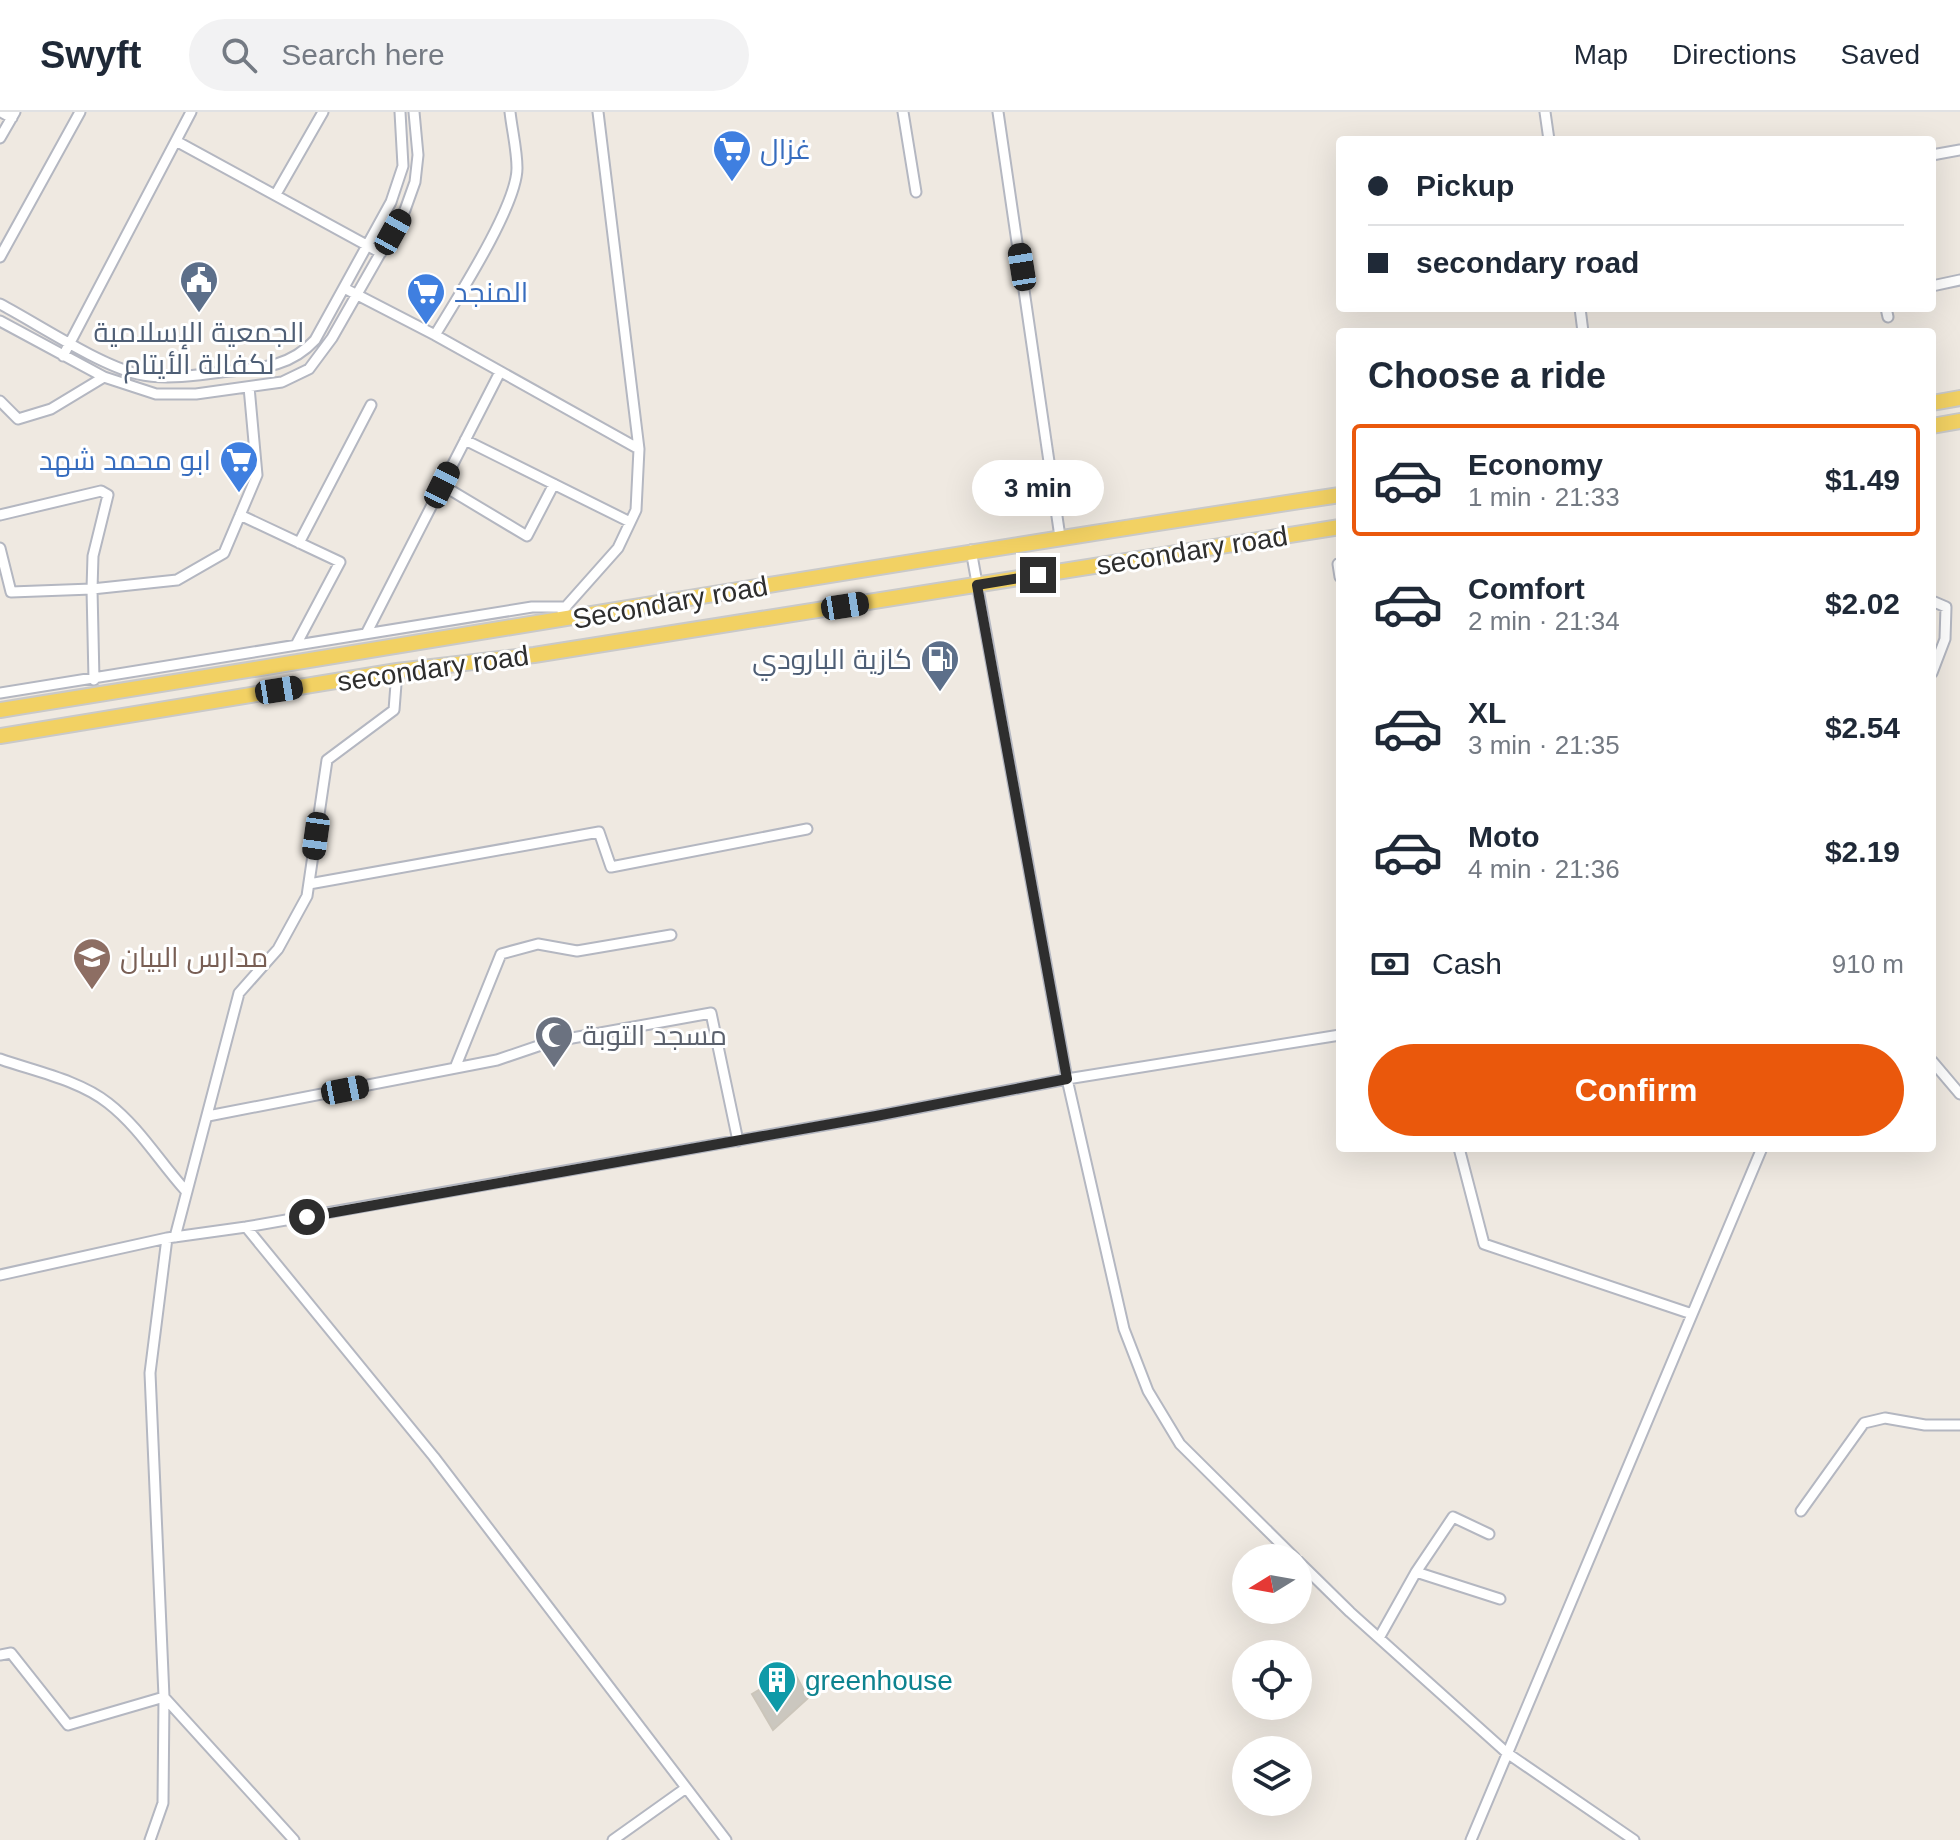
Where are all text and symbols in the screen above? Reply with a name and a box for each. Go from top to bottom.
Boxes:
search box [189,19,749,91]
icon: search [217,33,261,77]
text: Swyft [40,34,141,76]
text: Search here [281,38,445,71]
text: Map [1574,39,1628,70]
text: Directions [1672,39,1797,70]
text: Saved [1841,39,1920,70]
supermarket icon: غزال [711,128,753,183]
place label: غزال [760,134,811,166]
text: Pickup [1416,169,1514,202]
car [371,205,415,259]
car [1006,241,1038,293]
text: secondary road [1416,246,1639,279]
public building icon: الجمعية الإسلامية لكفالة الأيتام [178,259,220,314]
supermarket icon: المنجد [405,271,447,326]
place label: المنجد [454,277,528,308]
place label: الجمعية الإسلامية لكفالة الأيتام [94,317,304,384]
text: Choose a ride [1368,355,1606,396]
supermarket icon: ابو محمد شهد [218,439,260,494]
icon: car [1372,444,1444,516]
place label: ابو محمد شهد [39,445,211,477]
text: Economy [1468,448,1603,481]
car [421,458,463,512]
callout: 3 min [972,459,1104,515]
text: $1.49 [1825,463,1900,496]
text: 3 min [1004,473,1072,503]
text: 1 min · 21:33 [1468,482,1620,512]
street label: secondary road [1094,520,1290,581]
route end [1020,557,1056,593]
icon: car [1372,568,1444,640]
street label: Secondary road [570,570,770,635]
text: Comfort [1468,572,1585,605]
text: $2.02 [1825,587,1900,620]
car [819,590,871,622]
text: 2 min · 21:34 [1468,606,1620,636]
fuel station icon: كازية البارودي [919,638,961,693]
street label: secondary road [335,640,531,697]
place label: كازية البارودي [752,644,912,681]
car [253,674,305,706]
icon: car [1372,692,1444,764]
text: XL [1468,696,1506,729]
text: $2.54 [1825,711,1900,744]
text: 3 min · 21:35 [1468,730,1620,760]
car [301,811,331,861]
icon: car [1372,816,1444,888]
text: Moto [1468,820,1540,853]
text: $2.19 [1825,835,1900,868]
text: 4 min · 21:36 [1468,854,1620,884]
school or university icon: مدارس البيان [71,936,113,991]
place label: مدارس البيان [120,942,268,974]
icon: cash [1368,942,1412,986]
text: Cash [1432,947,1502,980]
text: 910 m [1832,949,1904,979]
mosque icon: مسجد التوبة [533,1014,575,1069]
place label: مسجد التوبة [582,1020,727,1051]
button: Confirm [1368,1044,1904,1136]
car [319,1074,371,1106]
route start [289,1199,325,1235]
north arrow [1232,1544,1312,1624]
map controls [1232,1544,1312,1816]
button: locate [1232,1640,1312,1720]
building icon: greenhouse [756,1659,798,1714]
place label: greenhouse [805,1665,953,1696]
button: layers [1232,1736,1312,1816]

